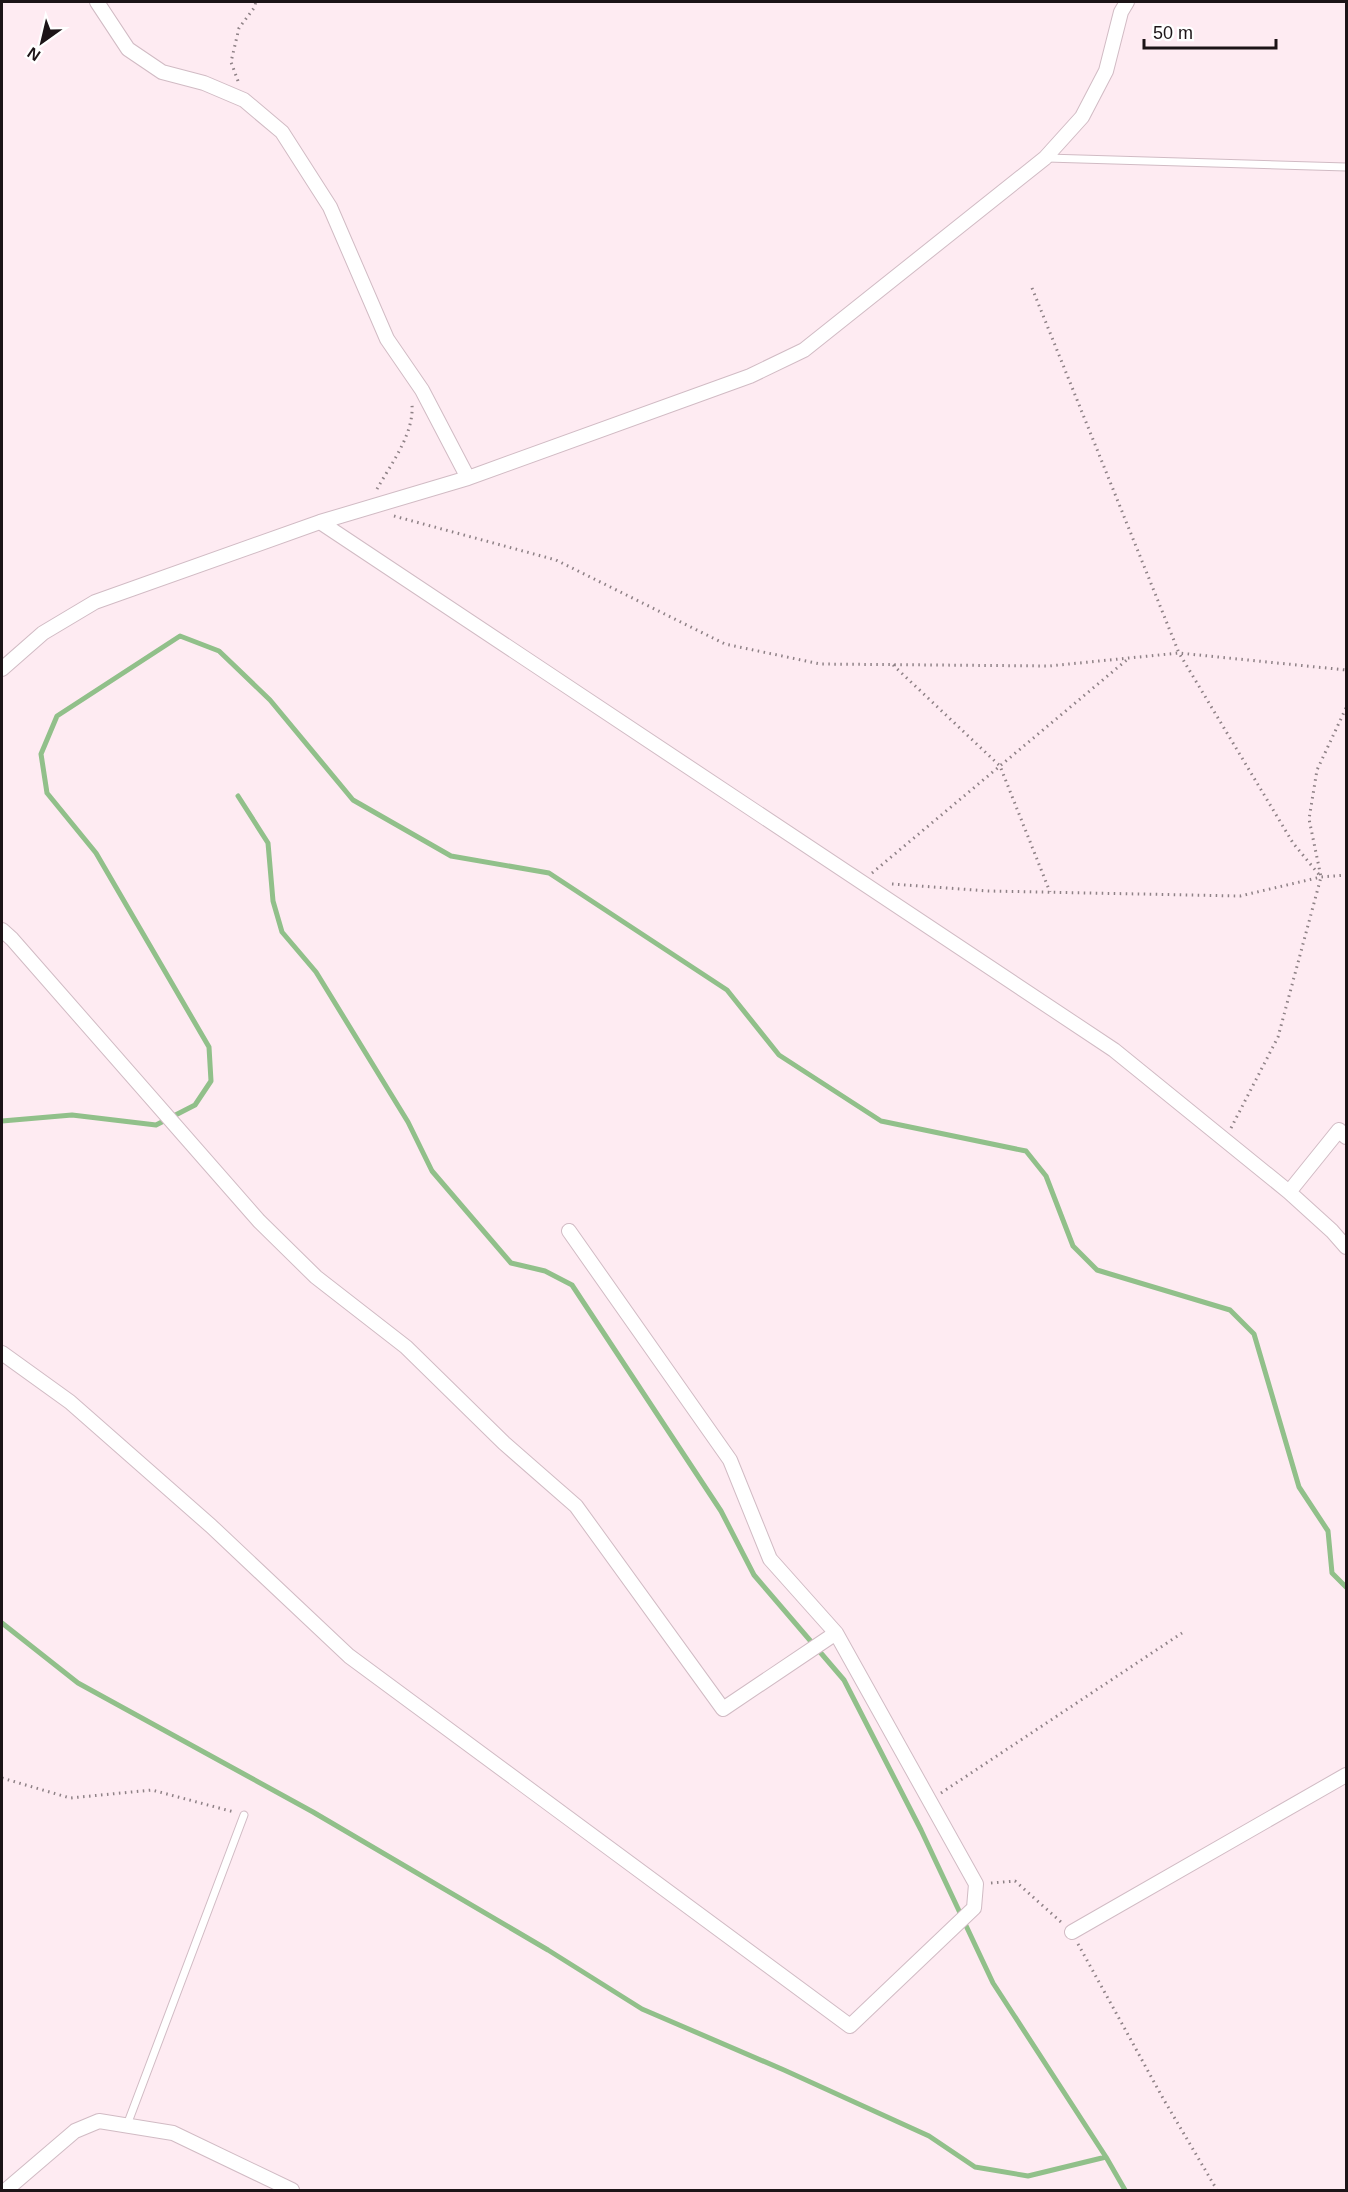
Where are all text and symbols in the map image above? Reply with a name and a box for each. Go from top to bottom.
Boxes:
north arrow [12,12,72,72]
scale bar [1144,12,1276,50]
text: 50 m [1153,23,1193,43]
text: N [24,44,43,64]

